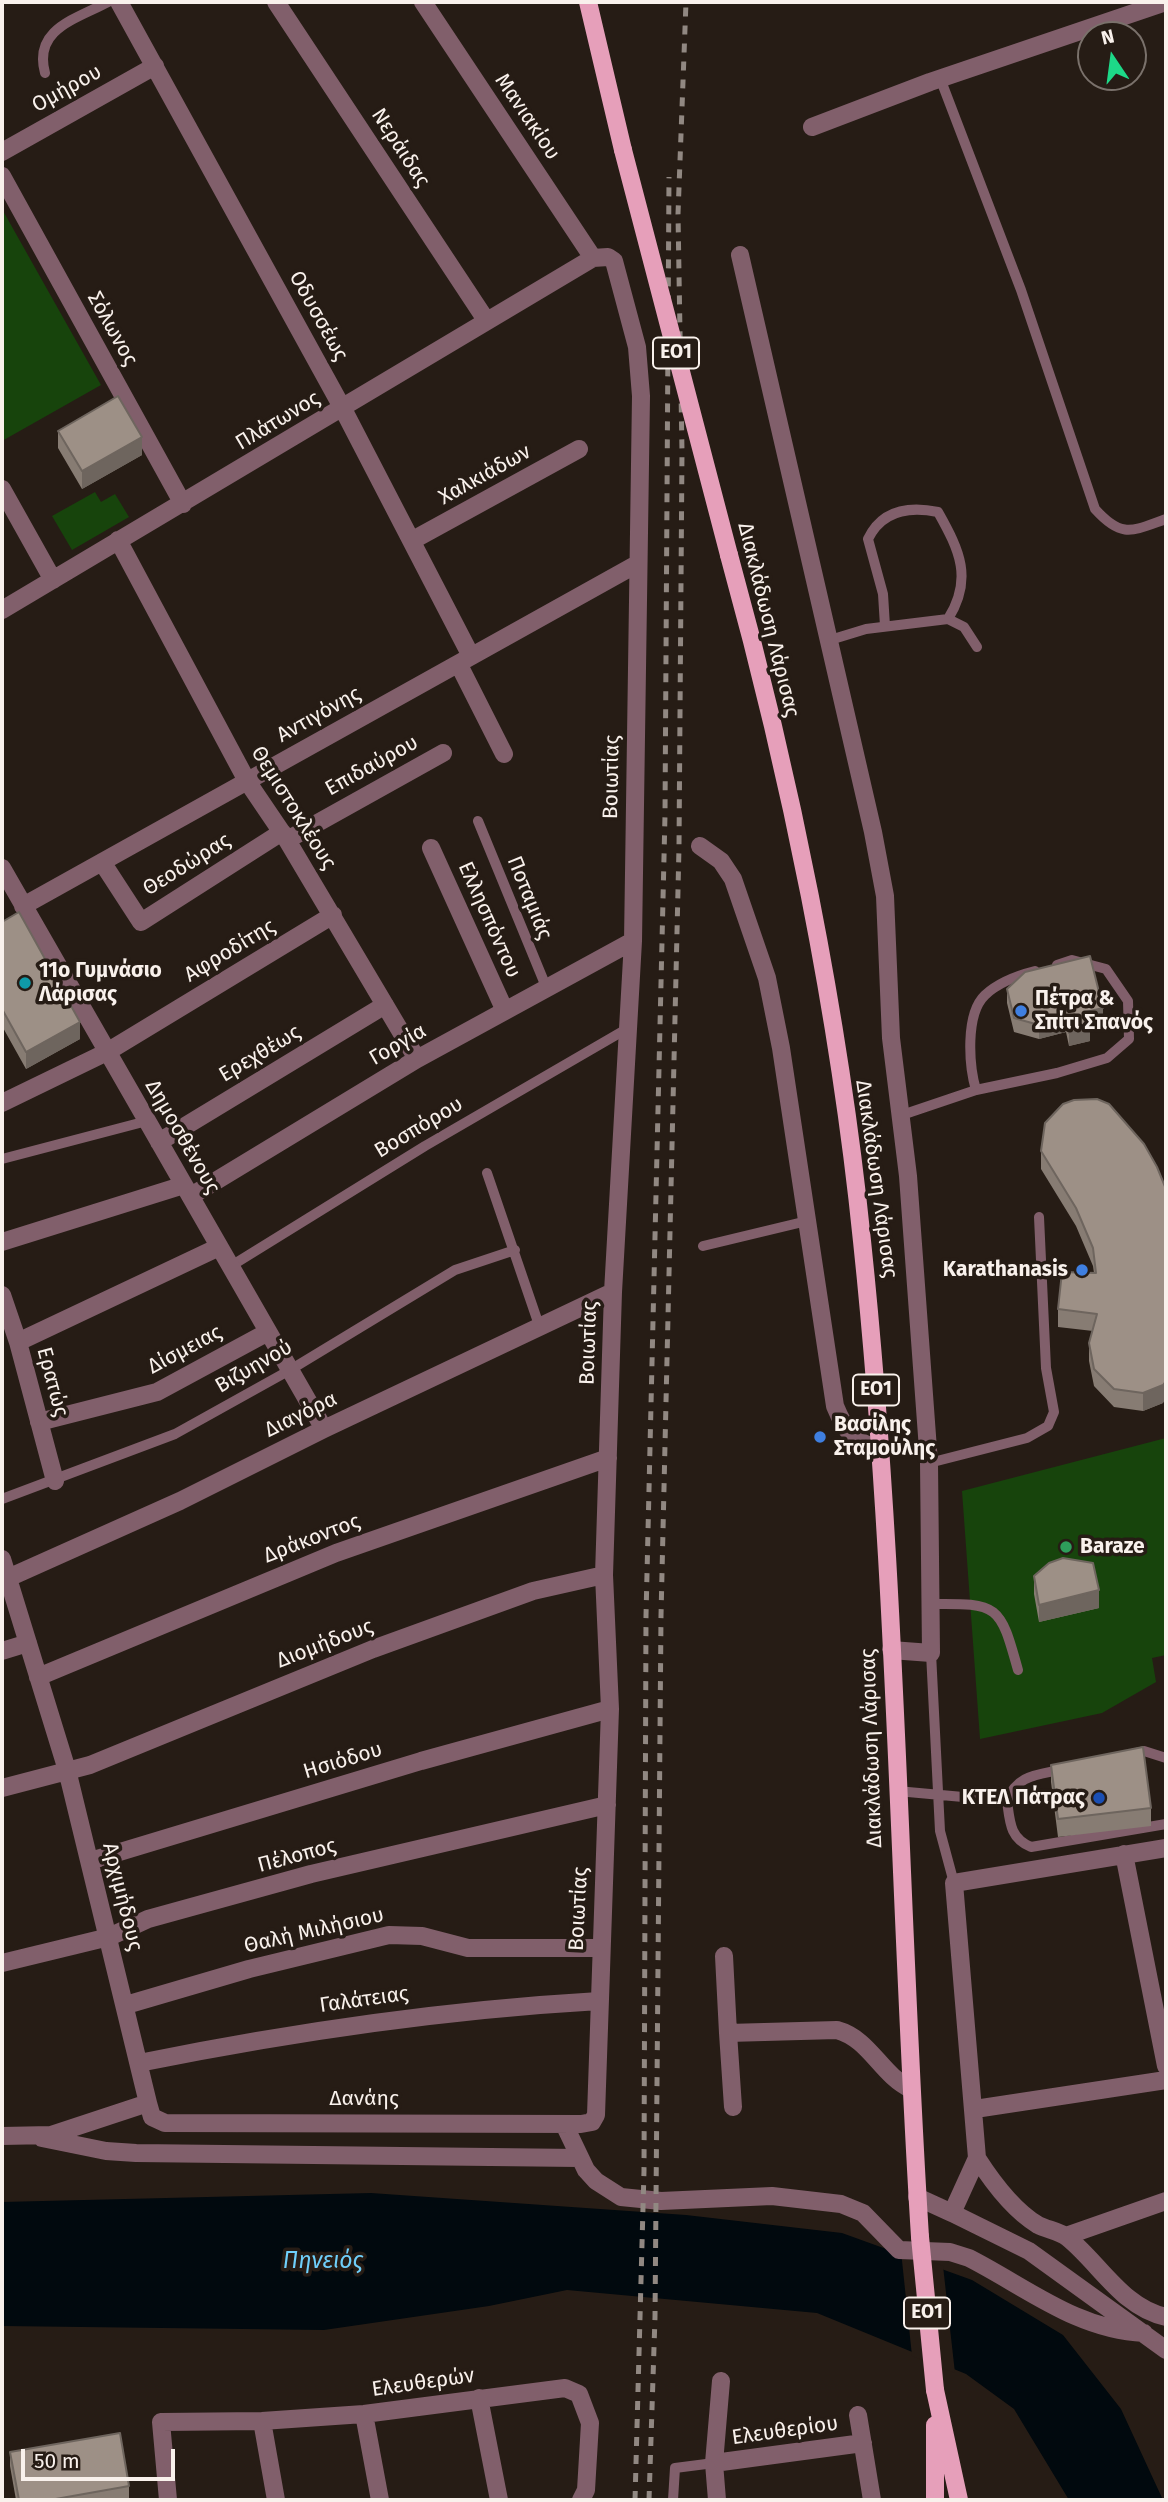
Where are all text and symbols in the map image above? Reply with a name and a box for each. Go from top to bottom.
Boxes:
north arrow [1077,21,1147,91]
text: N [1099,24,1116,50]
street label: Ομήρου [28,60,106,118]
street label: Μανιακίου [489,69,565,165]
street label: Νεράιδας [365,104,435,192]
street label: Οδυσσέως [283,267,353,365]
street label: Σόλωνος [81,288,143,370]
road number: ΕΟ1 [653,338,699,368]
street label: Πλάτωνος [231,386,325,456]
street label: Χαλκιάδων [435,439,535,511]
street label: Διακλάδωση Λάρισας [732,520,804,720]
street label: Αντιγόνης [273,682,365,748]
street label: Επιδαύρου [321,730,423,802]
street label: Βοιωτίας [599,735,625,819]
street label: Θεμιστοκλέους [245,742,341,874]
street label: Θεοδώρας [139,828,235,902]
street label: Ποταμιάς [501,853,557,943]
street label: Ελλησπόντου [452,858,526,982]
street label: Αφροδίτης [180,914,280,988]
place label: 11ο Γυμνάσιο Λάρισας [39,958,162,1008]
marker: 11ο Γυμνάσιο Λάρισας [17,975,33,991]
place label: Πέτρα & Σπίτι Σπανός [1035,986,1153,1036]
marker: Πέτρα & Σπίτι Σπανός [1013,1003,1029,1019]
street label: Γοργία [365,1019,431,1071]
street label: Ερεχθέως [215,1020,305,1088]
street label: Δημοσθένους [139,1075,225,1199]
street label: Διακλάδωση Λάρισας [850,1078,902,1280]
street label: Βοσπόρου [370,1092,468,1164]
place label: Karathanasis [943,1257,1068,1283]
marker: Karathanasis [1074,1262,1090,1278]
street label: Βοιωτίας [575,1301,603,1385]
street label: Δίσμειας [144,1320,226,1380]
street label: Βιζυηνού [211,1335,297,1399]
street label: Ερατώς [31,1345,73,1419]
road number: ΕΟ1 [853,1374,899,1406]
street label: Διαγόρα [261,1387,341,1443]
place label: Βασίλης Σταμούλης [834,1412,935,1462]
marker: Βασίλης Σταμούλης [812,1429,828,1445]
street label: Δράκοντος [260,1509,364,1569]
place label: Baraze [1080,1534,1145,1560]
marker: Baraze [1058,1539,1074,1555]
street label: Διομήδους [273,1614,377,1674]
street label: Διακλάδωση Λάρισας [856,1648,888,1848]
street label: Ησιόδου [300,1737,386,1785]
place label: ΚΤΕΛ Πάτρας [962,1785,1085,1811]
marker: ΚΤΕΛ Πάτρας [1091,1790,1107,1806]
street label: Πέλοπος [255,1833,339,1879]
street label: Αρχιμήδους [96,1840,148,1954]
street label: Βοιωτίας [564,1866,594,1952]
street label: Θαλή Μιλήσιου [242,1903,386,1959]
street label: Γαλάτειας [318,1981,410,2019]
street label: Δανάης [329,2086,399,2112]
water label: Πηνειός [283,2248,363,2276]
road number: ΕΟ1 [904,2298,950,2328]
street label: Ελευθερών [370,2363,476,2403]
street label: Ελευθερίου [730,2411,840,2451]
scale bar [24,2436,178,2480]
text: 50 m [34,2448,80,2474]

